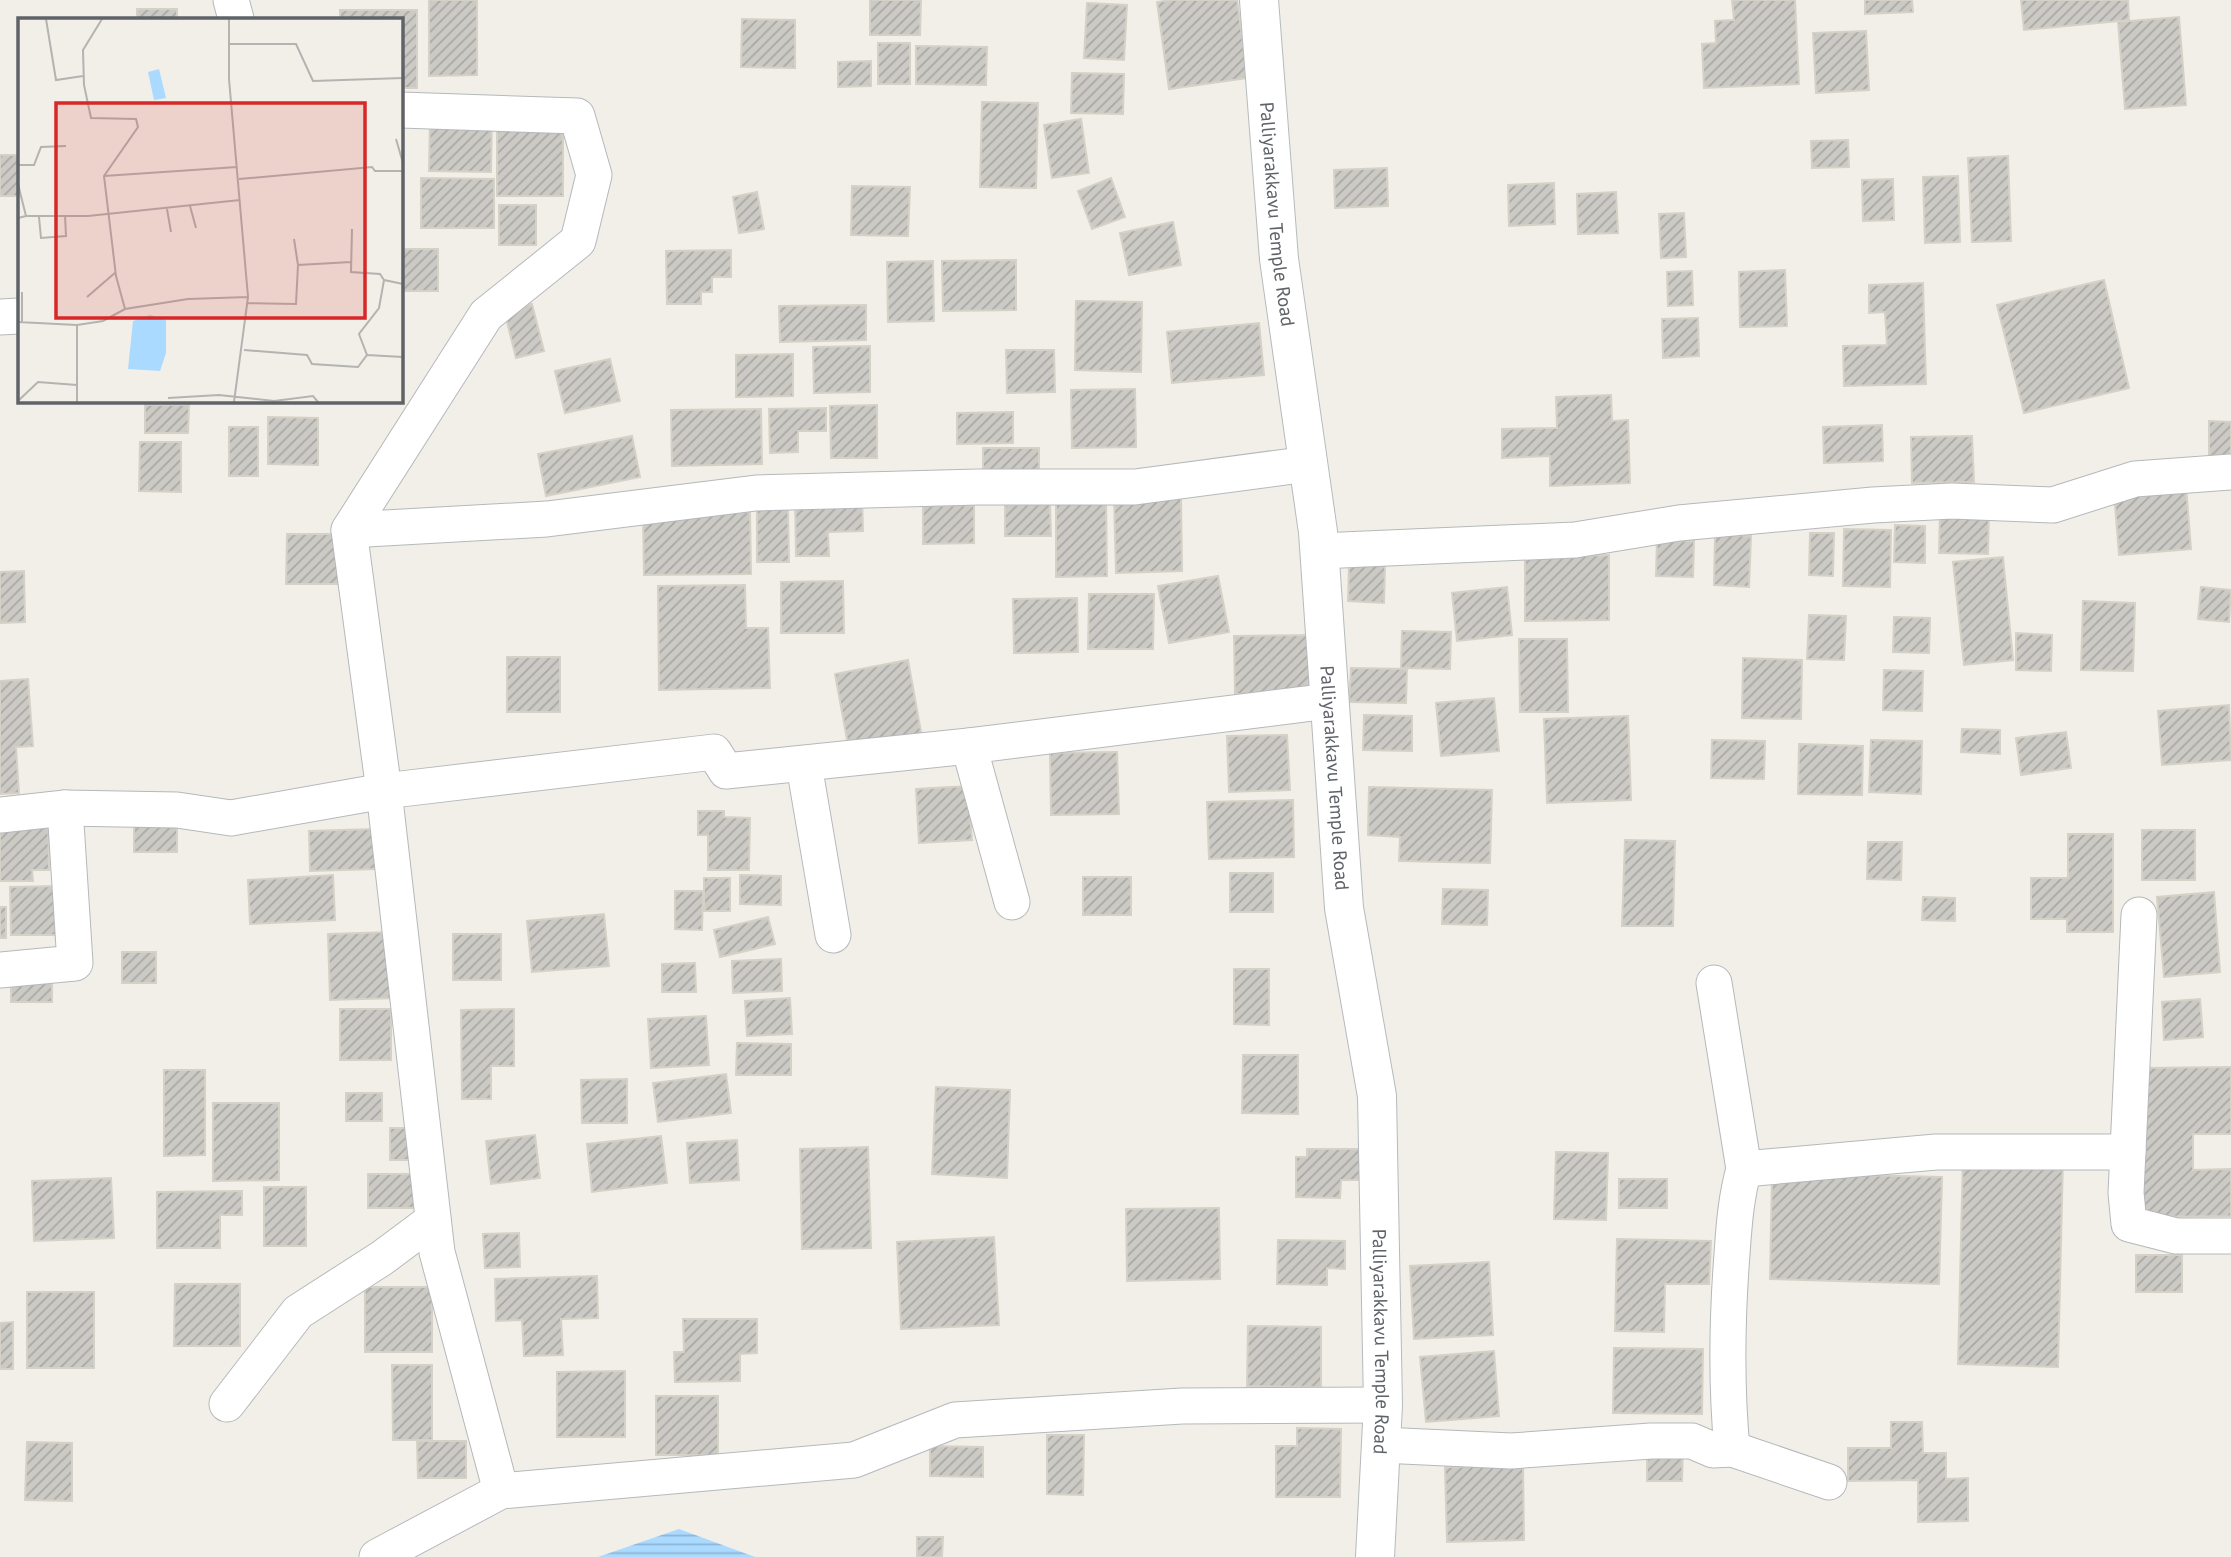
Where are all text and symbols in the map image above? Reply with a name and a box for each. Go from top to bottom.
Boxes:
inset map [18,18,402,402]
street label: Palliyarakkavu Temple Road [1255,101,1300,328]
street label: Palliyarakkavu Temple Road [1315,665,1355,891]
street label: Palliyarakkavu Temple Road [1368,1229,1395,1455]

